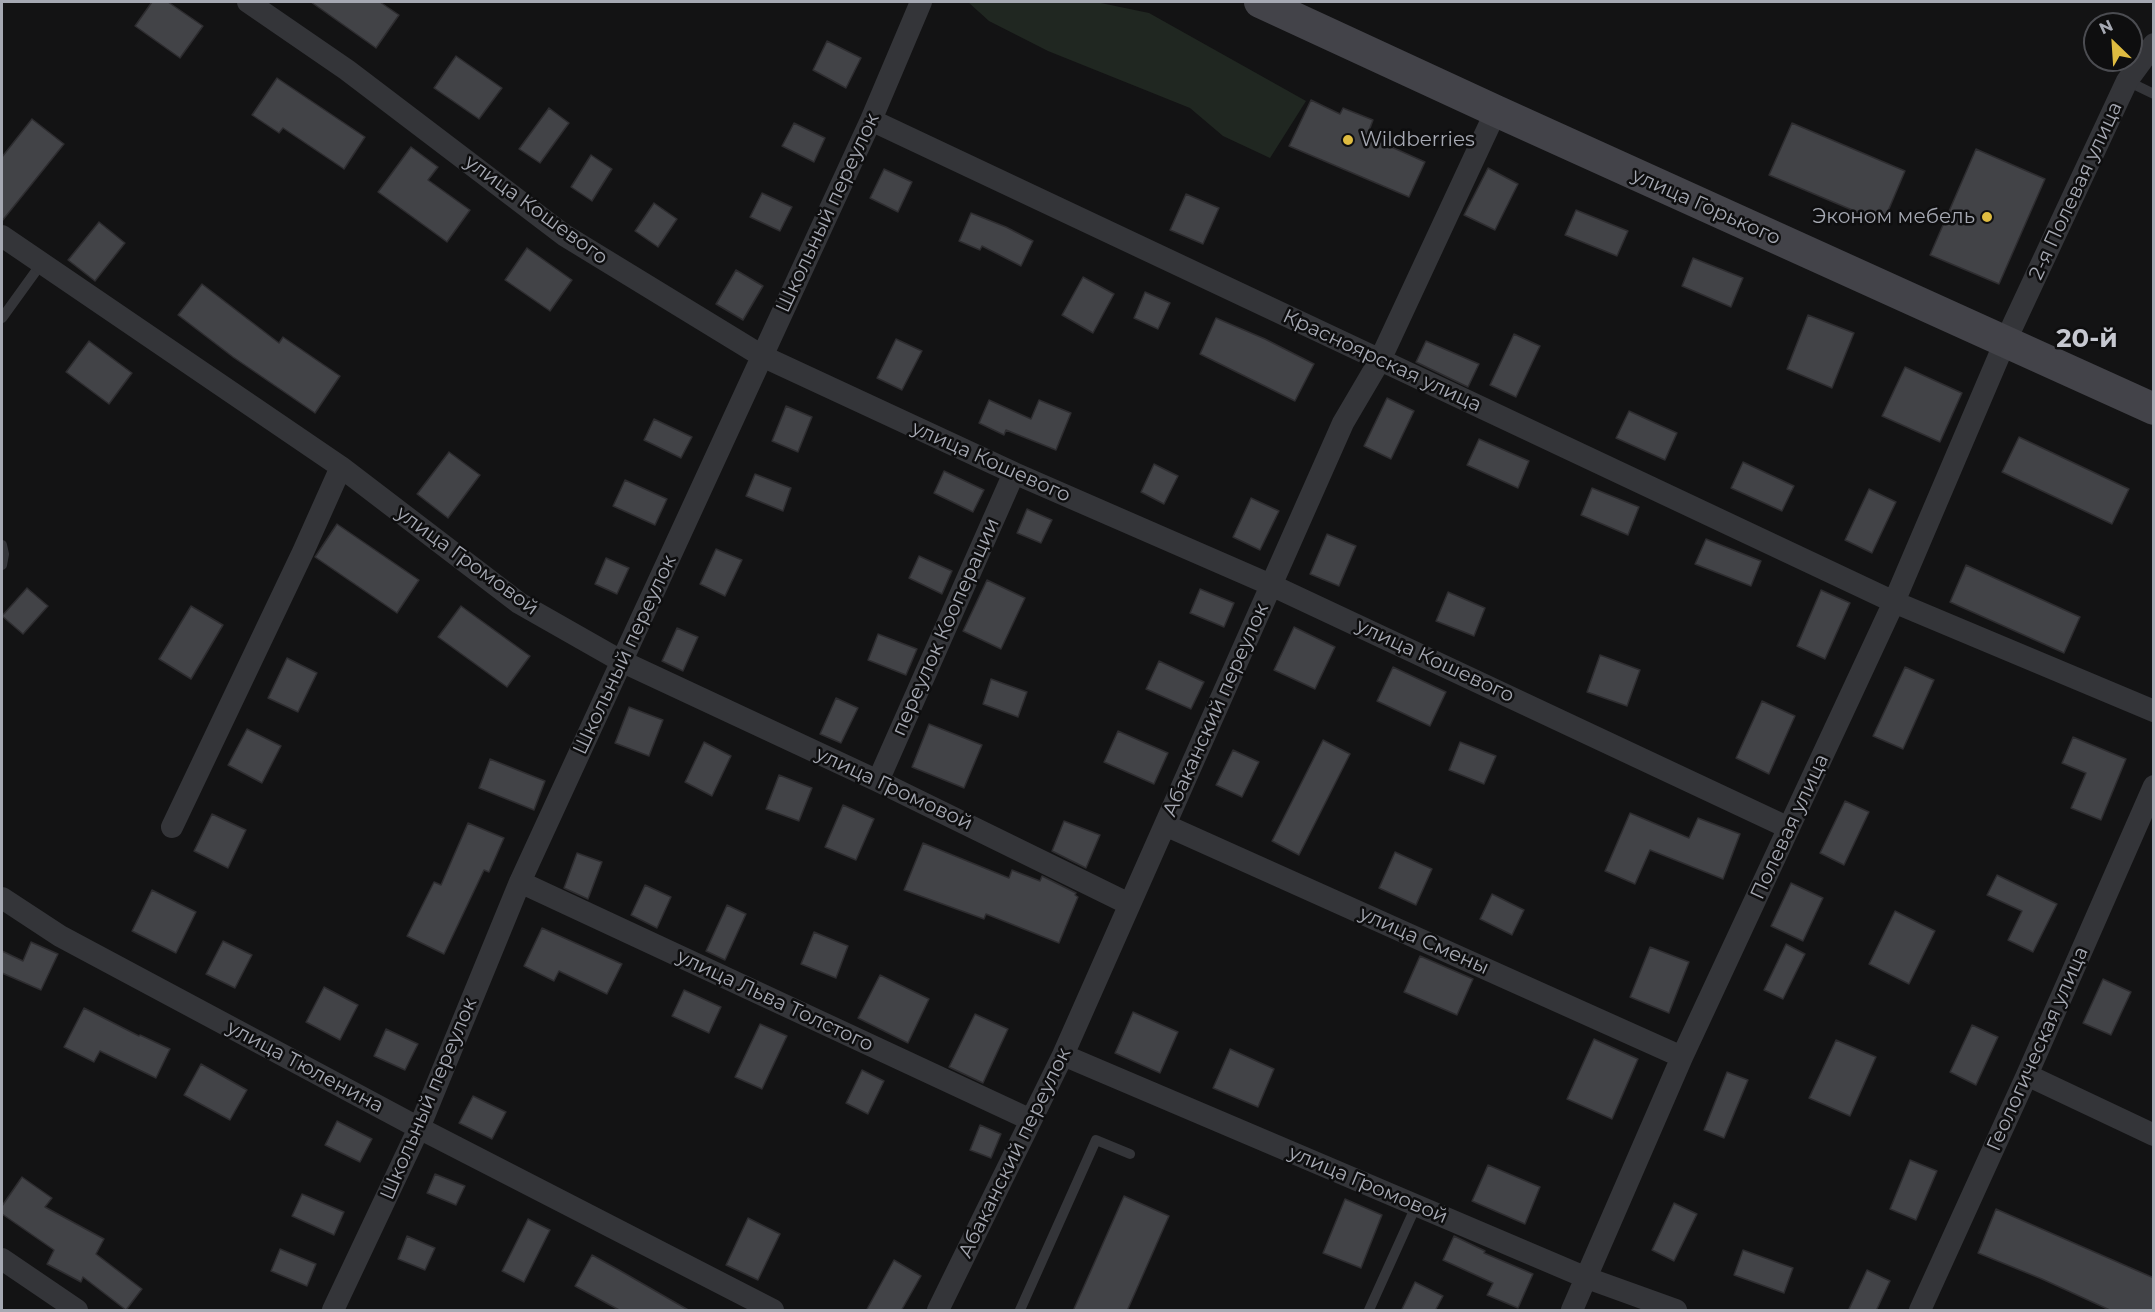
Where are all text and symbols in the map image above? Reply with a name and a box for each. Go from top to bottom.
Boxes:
north arrow [2083,12,2143,72]
text: N [2096,16,2116,38]
street label: 2-я Полевая улица [2024,98,2128,284]
street label: Школьный переулок [771,109,885,317]
place label: Wildberries [1360,128,1475,152]
marker: Wildberries [1341,133,1355,147]
street label: улица Кошевого [460,150,612,270]
street label: улица Горького [1628,163,1784,251]
place label: Эконом мебель [1812,205,1975,229]
marker: Эконом мебель [1980,210,1994,224]
street label: Красноярская улица [1279,304,1485,418]
district label: 20-й [2056,323,2118,355]
street label: улица Кошевого [908,416,1074,508]
street label: улица Громовой [391,501,543,621]
street label: переулок Кооперации [887,514,1005,740]
street label: Школьный переулок [568,551,682,759]
street label: Абаканский переулок [1158,600,1274,820]
street label: улица Кошевого [1352,614,1518,708]
street label: улица Громовой [812,742,976,836]
street label: Полевая улица [1746,750,1834,904]
street label: улица Смены [1355,902,1493,980]
street label: Геологическая улица [1982,943,2094,1155]
street label: улица Льва Толстого [673,945,877,1057]
street label: Школьный переулок [375,994,483,1204]
street label: улица Тюленина [223,1016,387,1118]
street label: Абаканский переулок [954,1044,1076,1262]
street label: улица Громовой [1285,1141,1451,1229]

